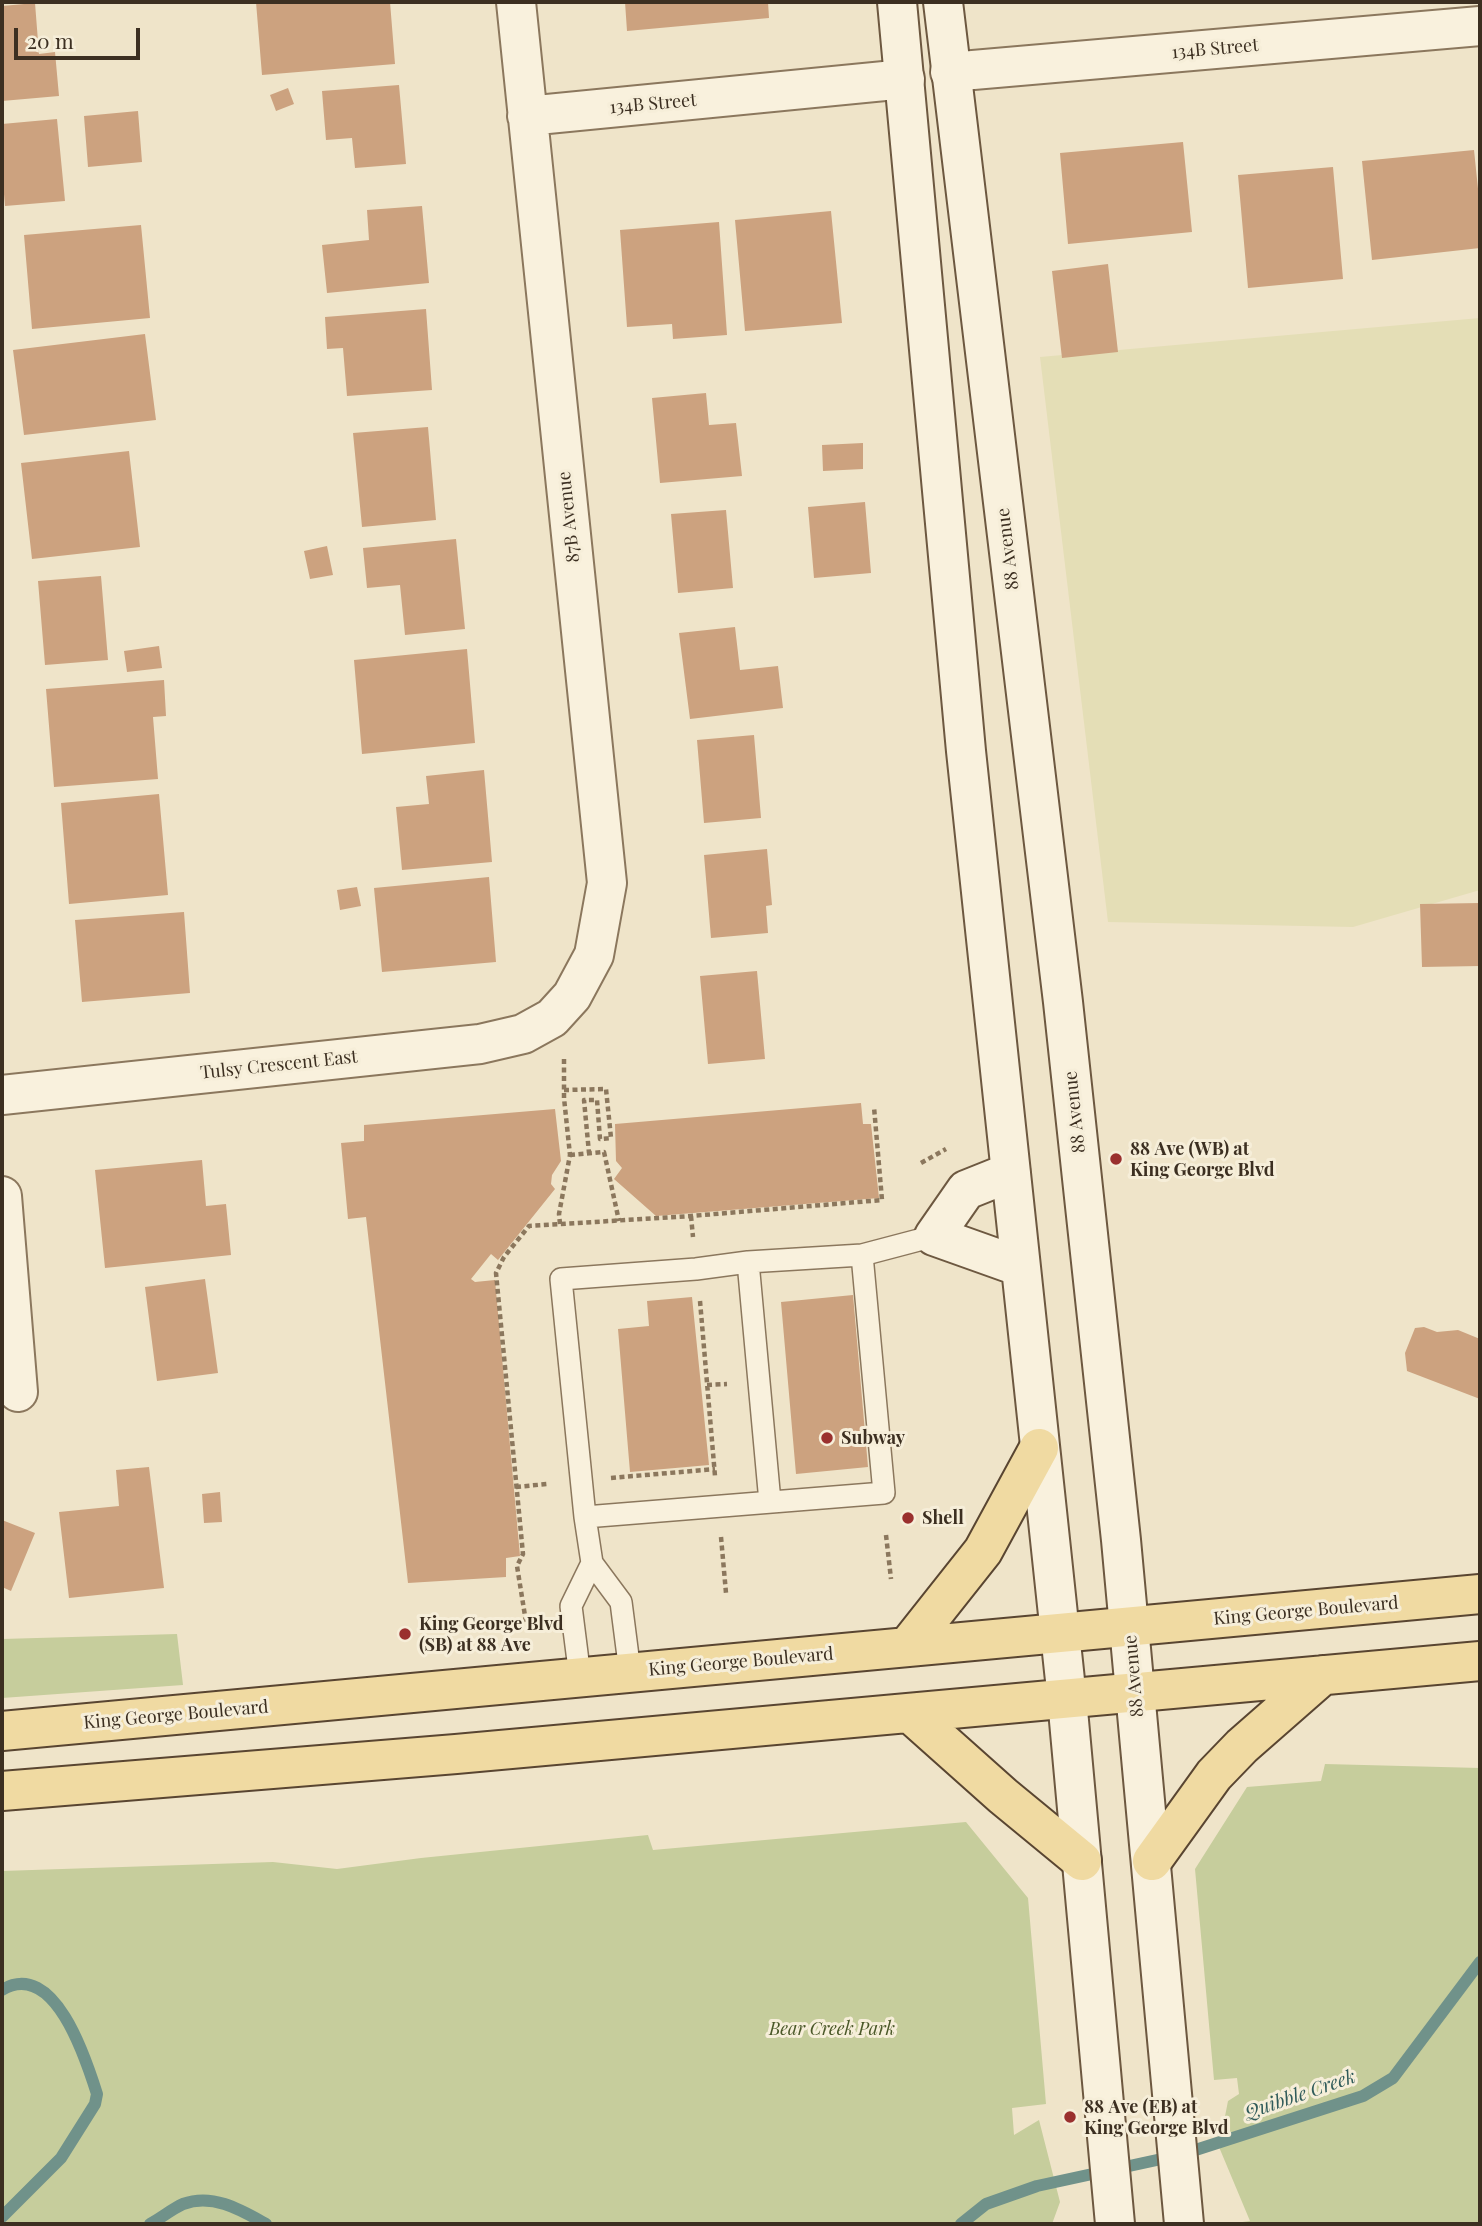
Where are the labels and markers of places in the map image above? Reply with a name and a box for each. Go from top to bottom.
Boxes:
place label: 88 Ave (WB) at King George Blvd [1130,1138,1275,1180]
marker: 88 Ave (WB) at King George Blvd [1108,1151,1124,1167]
place label: Subway [841,1427,905,1449]
marker: Subway [819,1430,835,1446]
place label: Shell [922,1507,964,1529]
marker: Shell [900,1510,916,1526]
place label: King George Blvd (SB) at 88 Ave [419,1613,564,1656]
marker: King George Blvd (SB) at 88 Ave [397,1626,413,1642]
place label: 88 Ave (EB) at King George Blvd [1084,2096,1229,2138]
marker: 88 Ave (EB) at King George Blvd [1062,2109,1078,2125]

